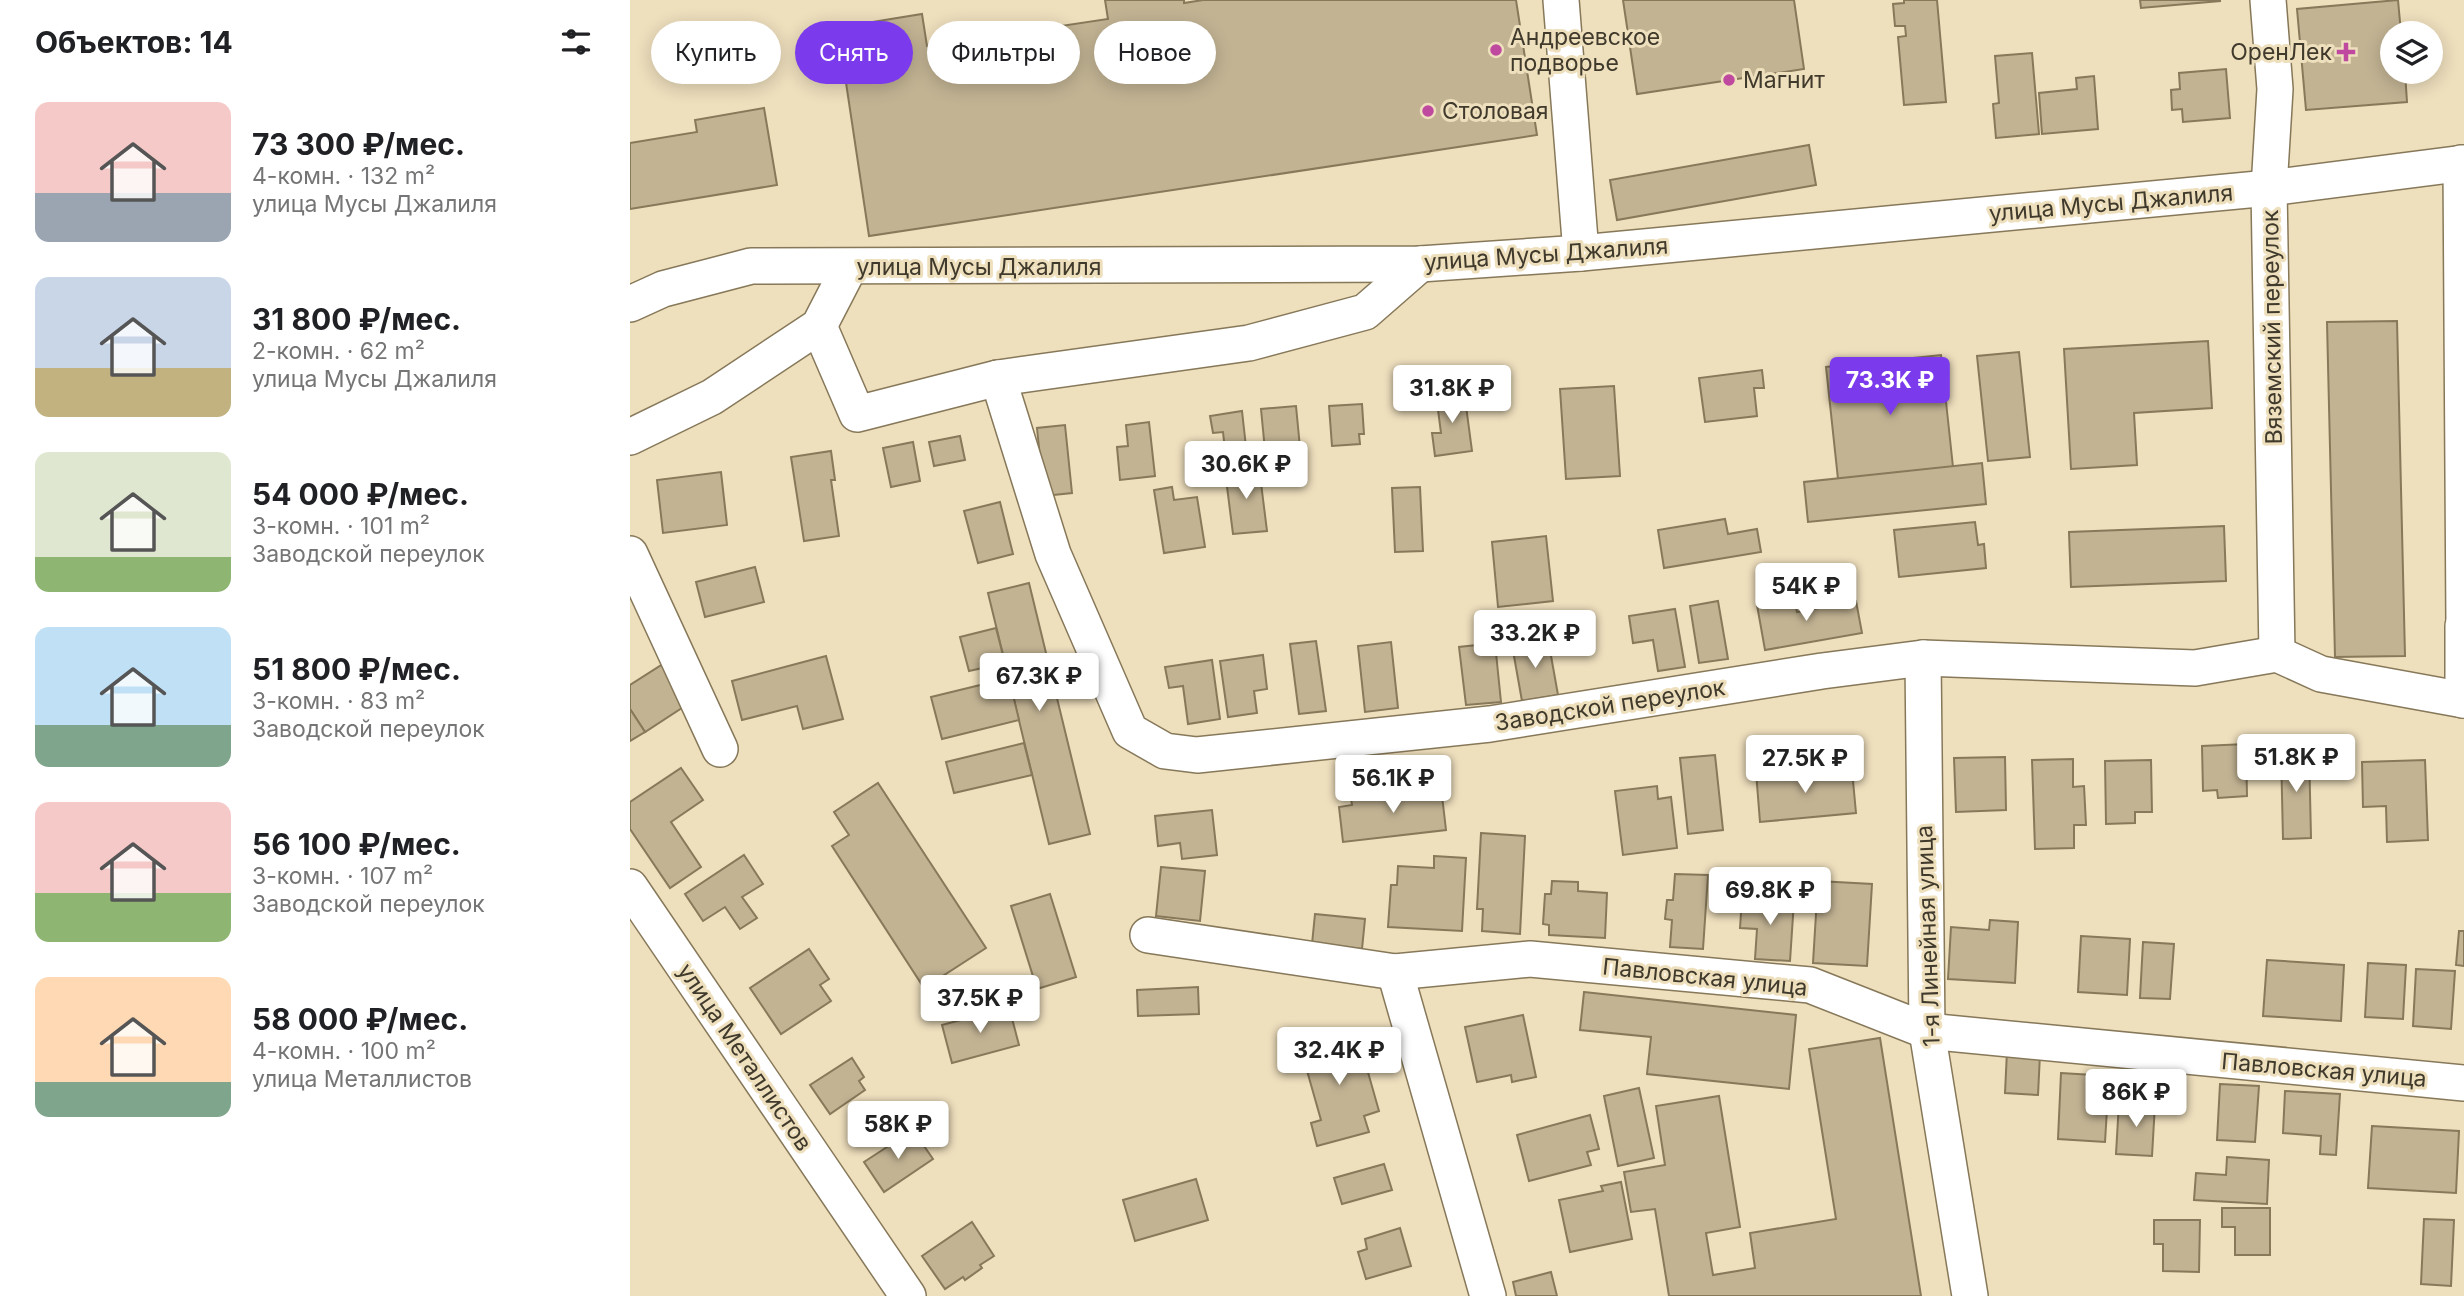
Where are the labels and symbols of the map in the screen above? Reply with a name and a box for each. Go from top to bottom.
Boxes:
place label: Андреевское подворье [1510,23,1660,77]
place label: ОренЛек [2230,38,2333,66]
marker: Андреевское подворье [1488,42,1504,58]
marker: ОренЛек [2338,44,2354,60]
place label: Магнит [1743,66,1825,94]
marker: Магнит [1721,72,1737,88]
place label: Столовая [1442,97,1549,125]
marker: Столовая [1420,103,1436,119]
street label: улица Мусы Джалиля [1988,178,2234,228]
street label: Вяземский переулок [2256,209,2288,445]
street label: улица Мусы Джалиля [1423,231,1669,277]
street label: улица Мусы Джалиля [857,253,1101,281]
pin: 73.3K ₽ [1825,358,1955,417]
pin: 31.8K ₽ [1387,366,1517,425]
pin: 30.6K ₽ [1181,442,1311,501]
pin: 54K ₽ [1757,564,1855,623]
pin: 33.2K ₽ [1470,610,1600,670]
pin: 67.3K ₽ [974,654,1104,713]
street label: Заводской переулок [1493,673,1728,737]
pin: 51.8K ₽ [2231,734,2361,794]
pin: 27.5K ₽ [1740,736,1870,795]
pin: 56.1K ₽ [1328,756,1458,815]
street label: 1-я Линейная улица [1910,825,1946,1047]
pin: 69.8K ₽ [1705,867,1835,927]
street label: Павловская улица [1601,952,1809,1002]
street label: улица Металлистов [672,958,818,1156]
pin: 37.5K ₽ [915,976,1045,1035]
pin: 32.4K ₽ [1274,1028,1404,1087]
street label: Павловская улица [2220,1047,2428,1093]
pin: 86K ₽ [2087,1070,2185,1129]
pin: 58K ₽ [849,1102,947,1161]

